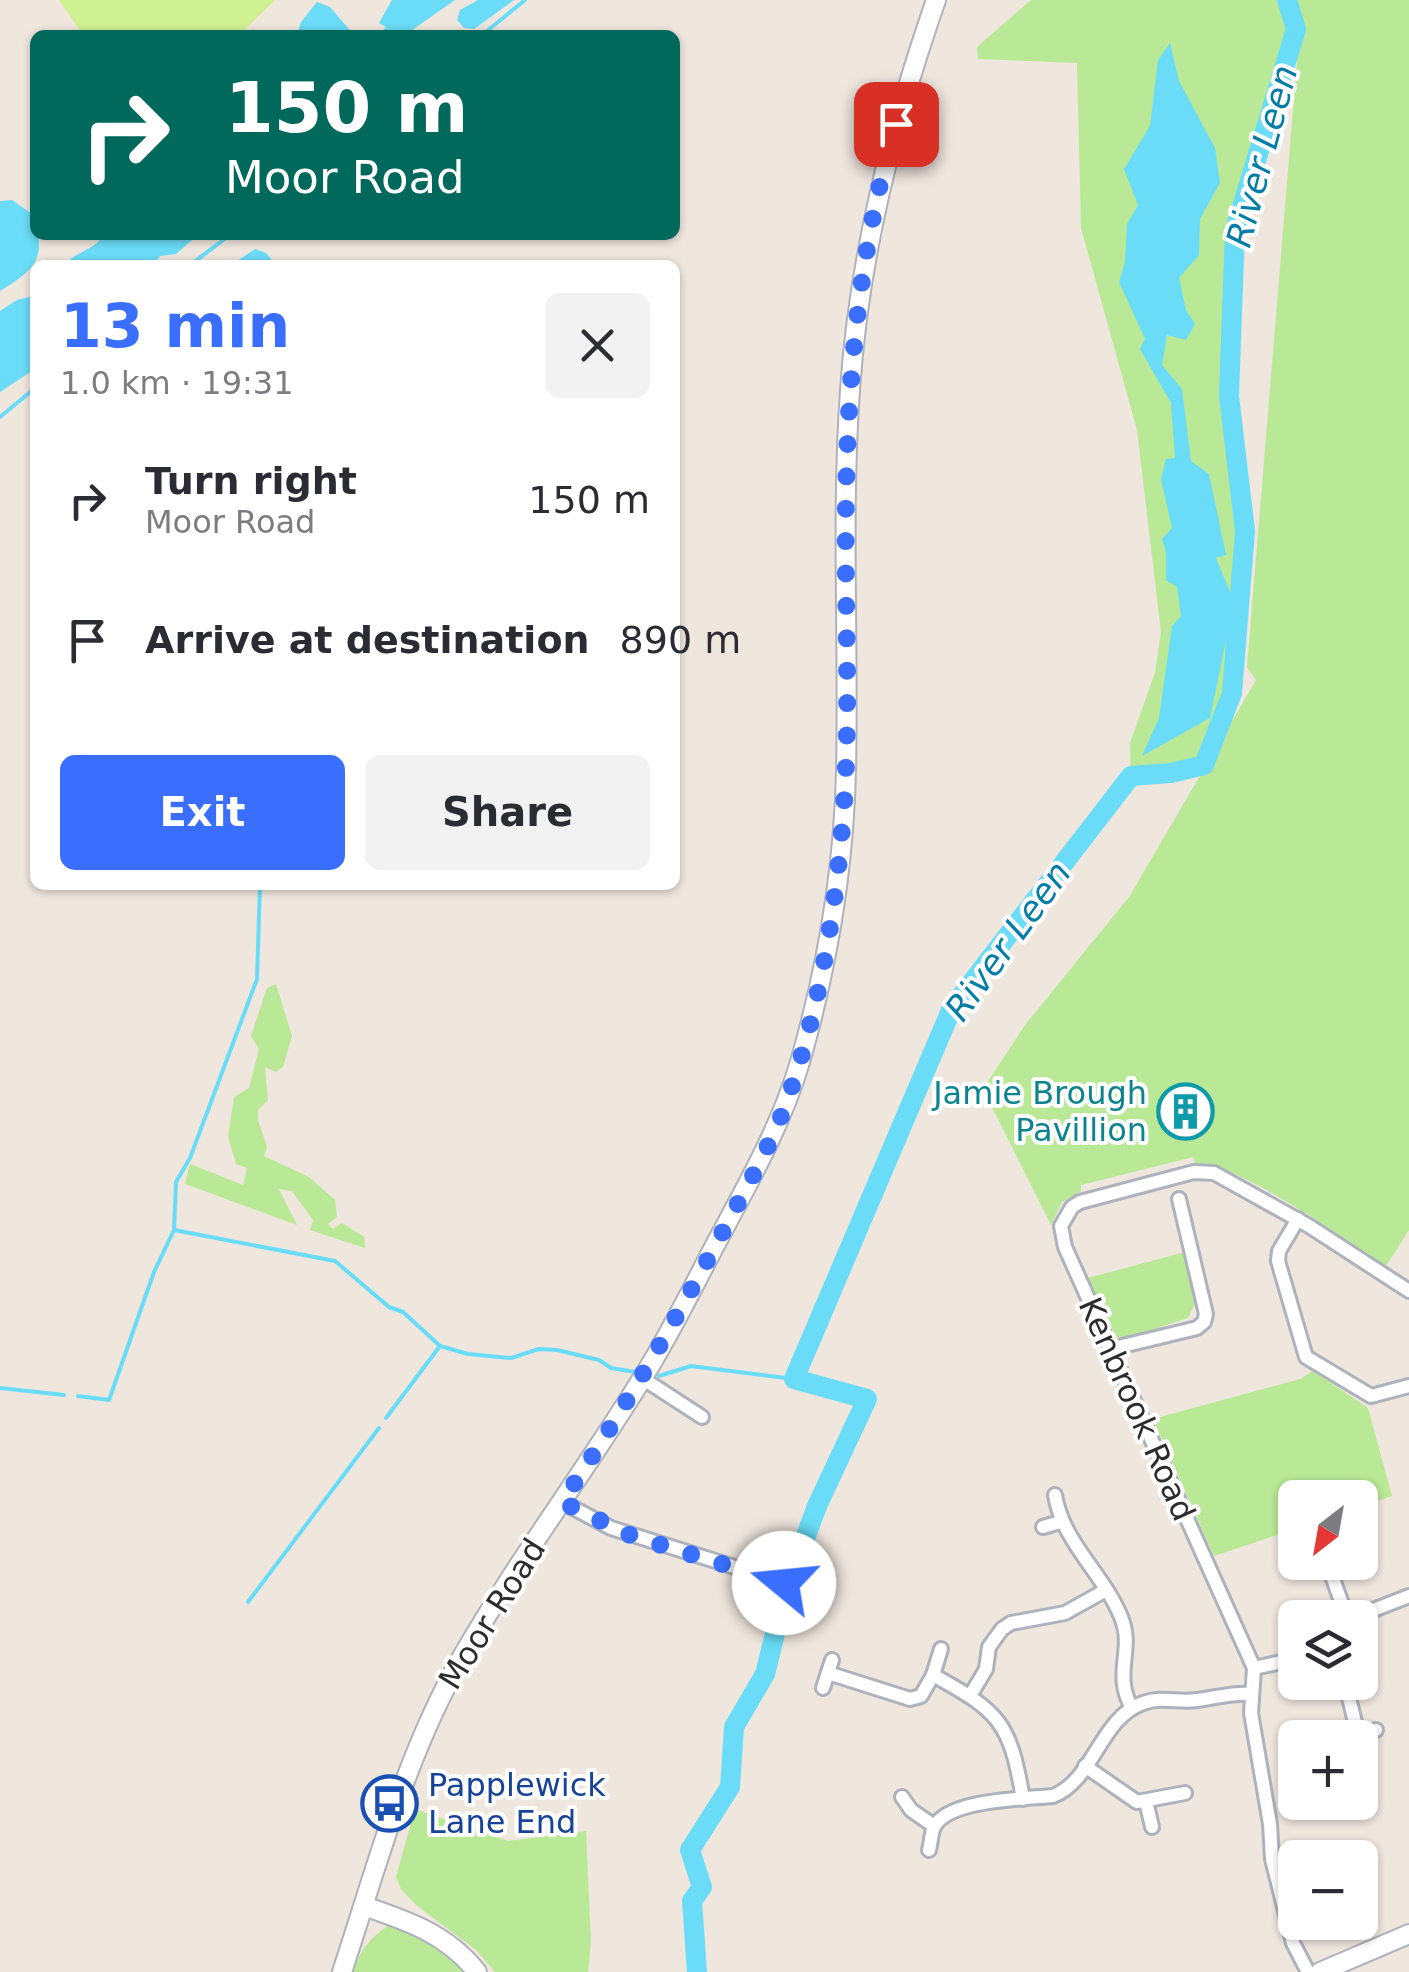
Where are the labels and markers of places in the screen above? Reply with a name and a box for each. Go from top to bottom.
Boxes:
pin [854,82,939,167]
place label: Jamie Brough Pavillion [931,1074,1147,1149]
building icon: Jamie Brough Pavillion [1156,1081,1216,1141]
place label: Papplewick Lane End [428,1766,606,1841]
bus stop icon: Papplewick Lane End [359,1773,419,1833]

